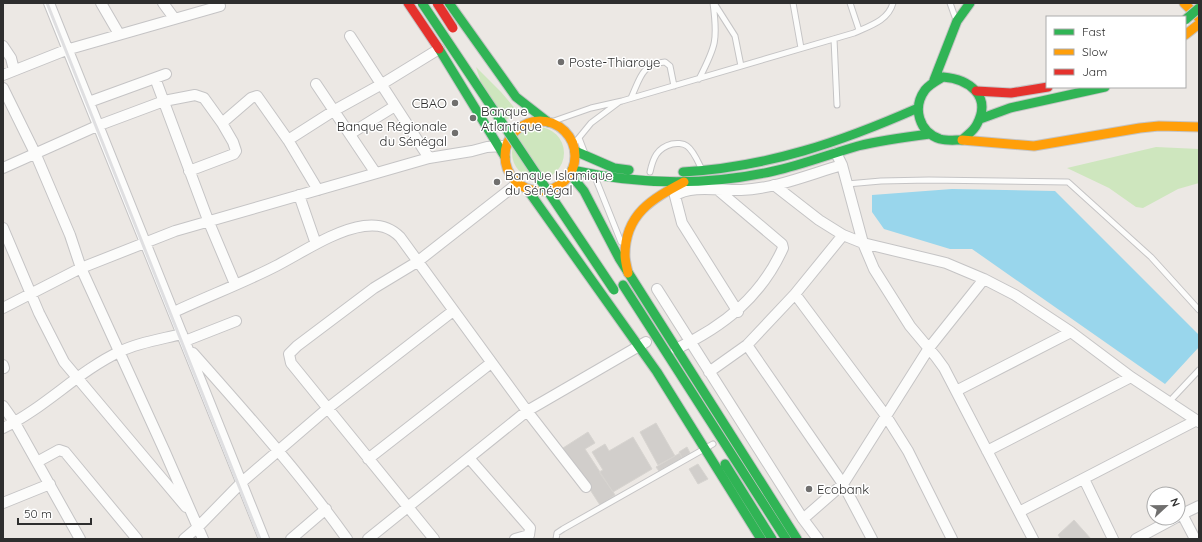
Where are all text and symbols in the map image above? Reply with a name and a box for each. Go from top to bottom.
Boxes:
legend [1046,16,1186,88]
text: Fast [1082,24,1106,39]
text: Slow [1082,44,1108,59]
place label: Poste-Thiaroye [569,54,660,70]
marker: Poste-Thiaroye [556,57,566,67]
text: Jam [1082,64,1107,79]
place label: CBAO [412,95,447,111]
marker: CBAO [450,98,460,108]
place label: Banque Atlantique [481,103,542,134]
marker: Banque Atlantique [468,113,478,123]
place label: Banque Régionale du Sénégal [337,118,447,149]
marker: Banque Régionale du Sénégal [450,128,460,138]
place label: Banque Islamique du Sénégal [505,167,613,198]
marker: Banque Islamique du Sénégal [492,177,502,187]
place label: Ecobank [817,481,869,497]
marker: Ecobank [804,484,814,494]
north arrow [1146,486,1186,526]
text: N [1167,496,1183,509]
scale bar [18,500,91,526]
text: 50 m [24,506,52,521]

